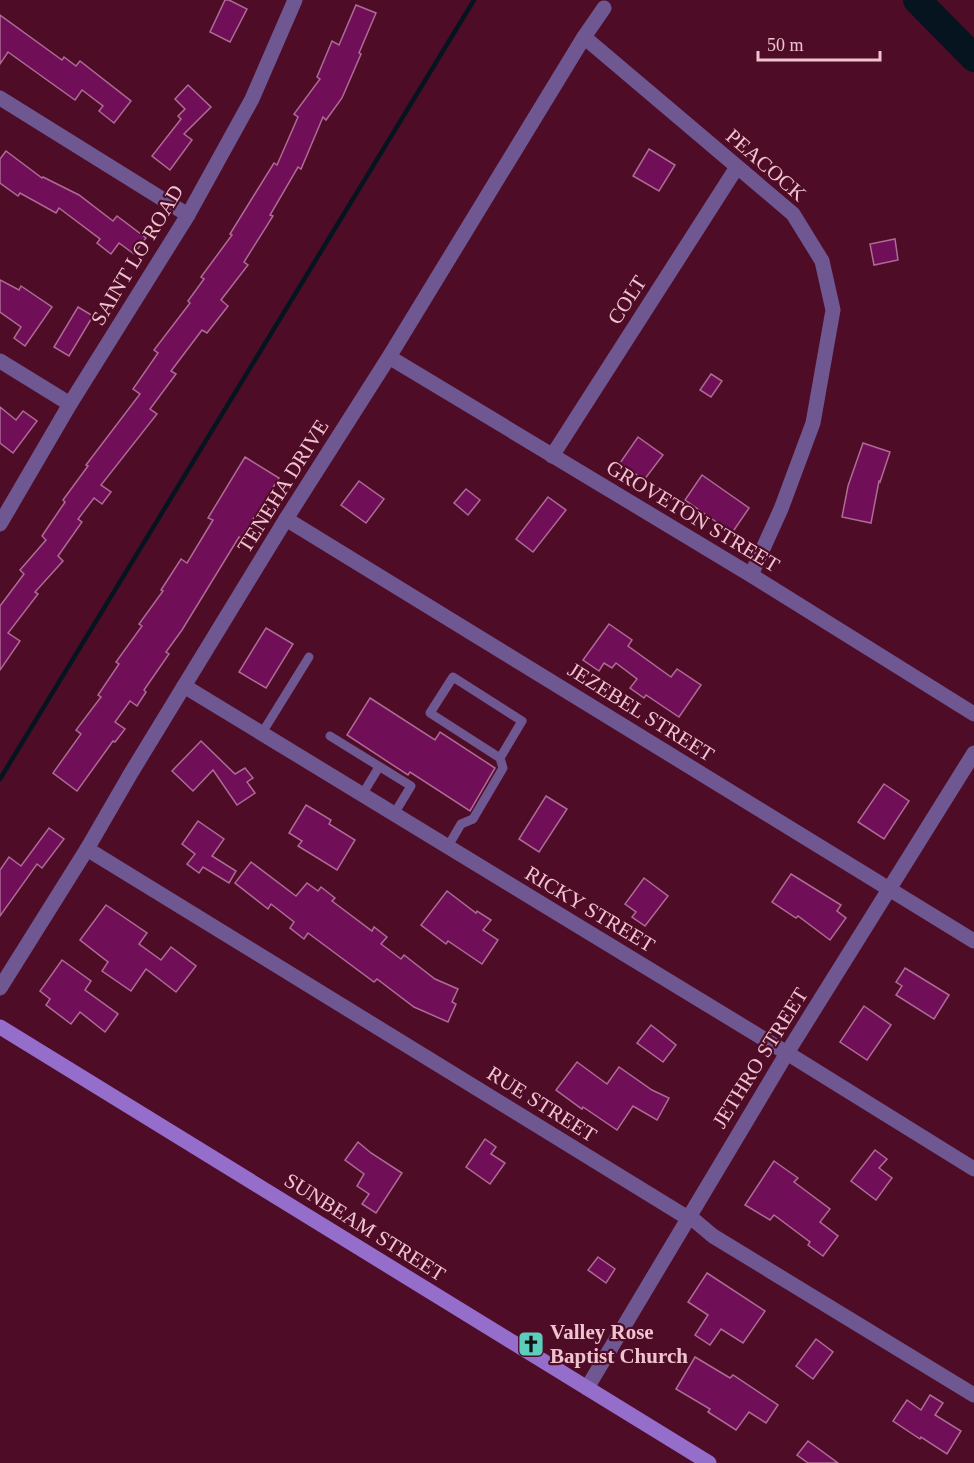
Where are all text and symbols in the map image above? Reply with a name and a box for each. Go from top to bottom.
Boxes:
scale bar [758,24,880,62]
text: 50 m [767,35,804,55]
street label: PEACOCK [721,124,811,206]
street label: SAINT LO ROAD [86,180,188,330]
street label: COLT [603,271,652,329]
street label: TENEHA DRIVE [232,415,334,557]
street label: GROVETON STREET [602,455,784,577]
street label: JEZEBEL STREET [563,657,719,767]
street label: RICKY STREET [521,861,659,957]
street label: JETHRO STREET [707,983,813,1132]
street label: RUE STREET [483,1061,601,1147]
street label: SUNBEAM STREET [280,1168,450,1286]
place label: Valley Rose Baptist Church [550,1320,688,1368]
church icon: Valley Rose Baptist Church [516,1329,546,1359]

